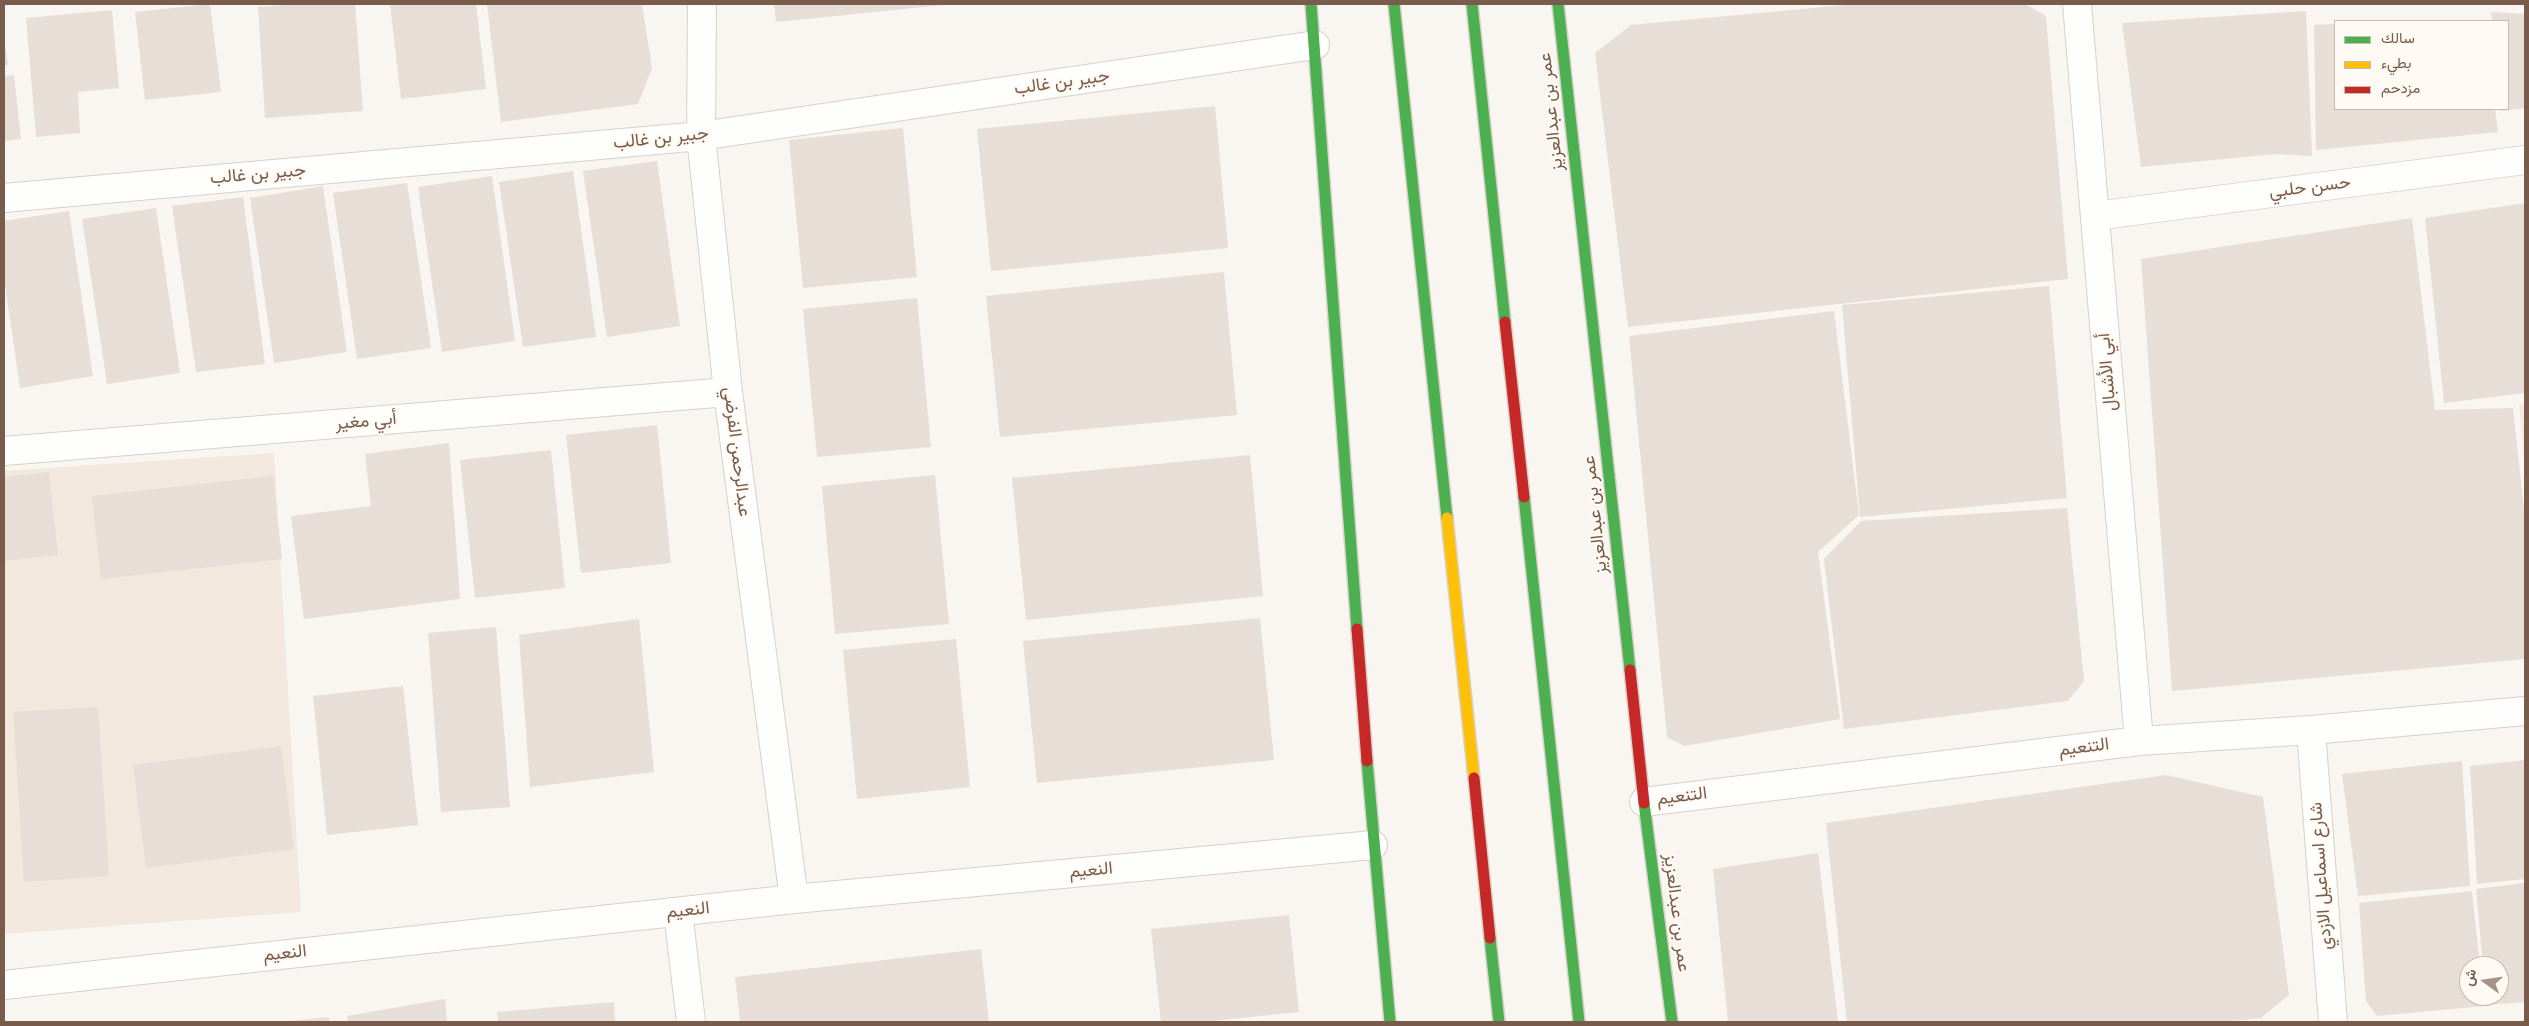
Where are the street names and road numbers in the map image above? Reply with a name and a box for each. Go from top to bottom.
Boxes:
street label: عمر بن عبدالعزيز [1535,52,1569,172]
street label: جبير بن غالب [1013,66,1111,100]
street label: جبير بن غالب [612,123,710,155]
street label: جبير بن غالب [209,160,307,190]
street label: حسن حلبي [2268,172,2352,204]
street label: أبي الأشبال [2094,332,2122,412]
street label: عبدالرحمن الفرضي [717,386,755,518]
street label: أبي مغير [334,409,398,435]
street label: عمر بن عبدالعزيز [1579,455,1613,575]
street label: التنعيم [2058,734,2110,762]
street label: التنعيم [1656,783,1708,811]
street label: شارع اسماعيل الازدي [2306,801,2338,951]
street label: عمر بن عبدالعزيز [1658,853,1694,973]
street label: النعيم [1068,858,1114,884]
street label: النعيم [665,898,711,924]
street label: النعيم [262,941,308,967]

